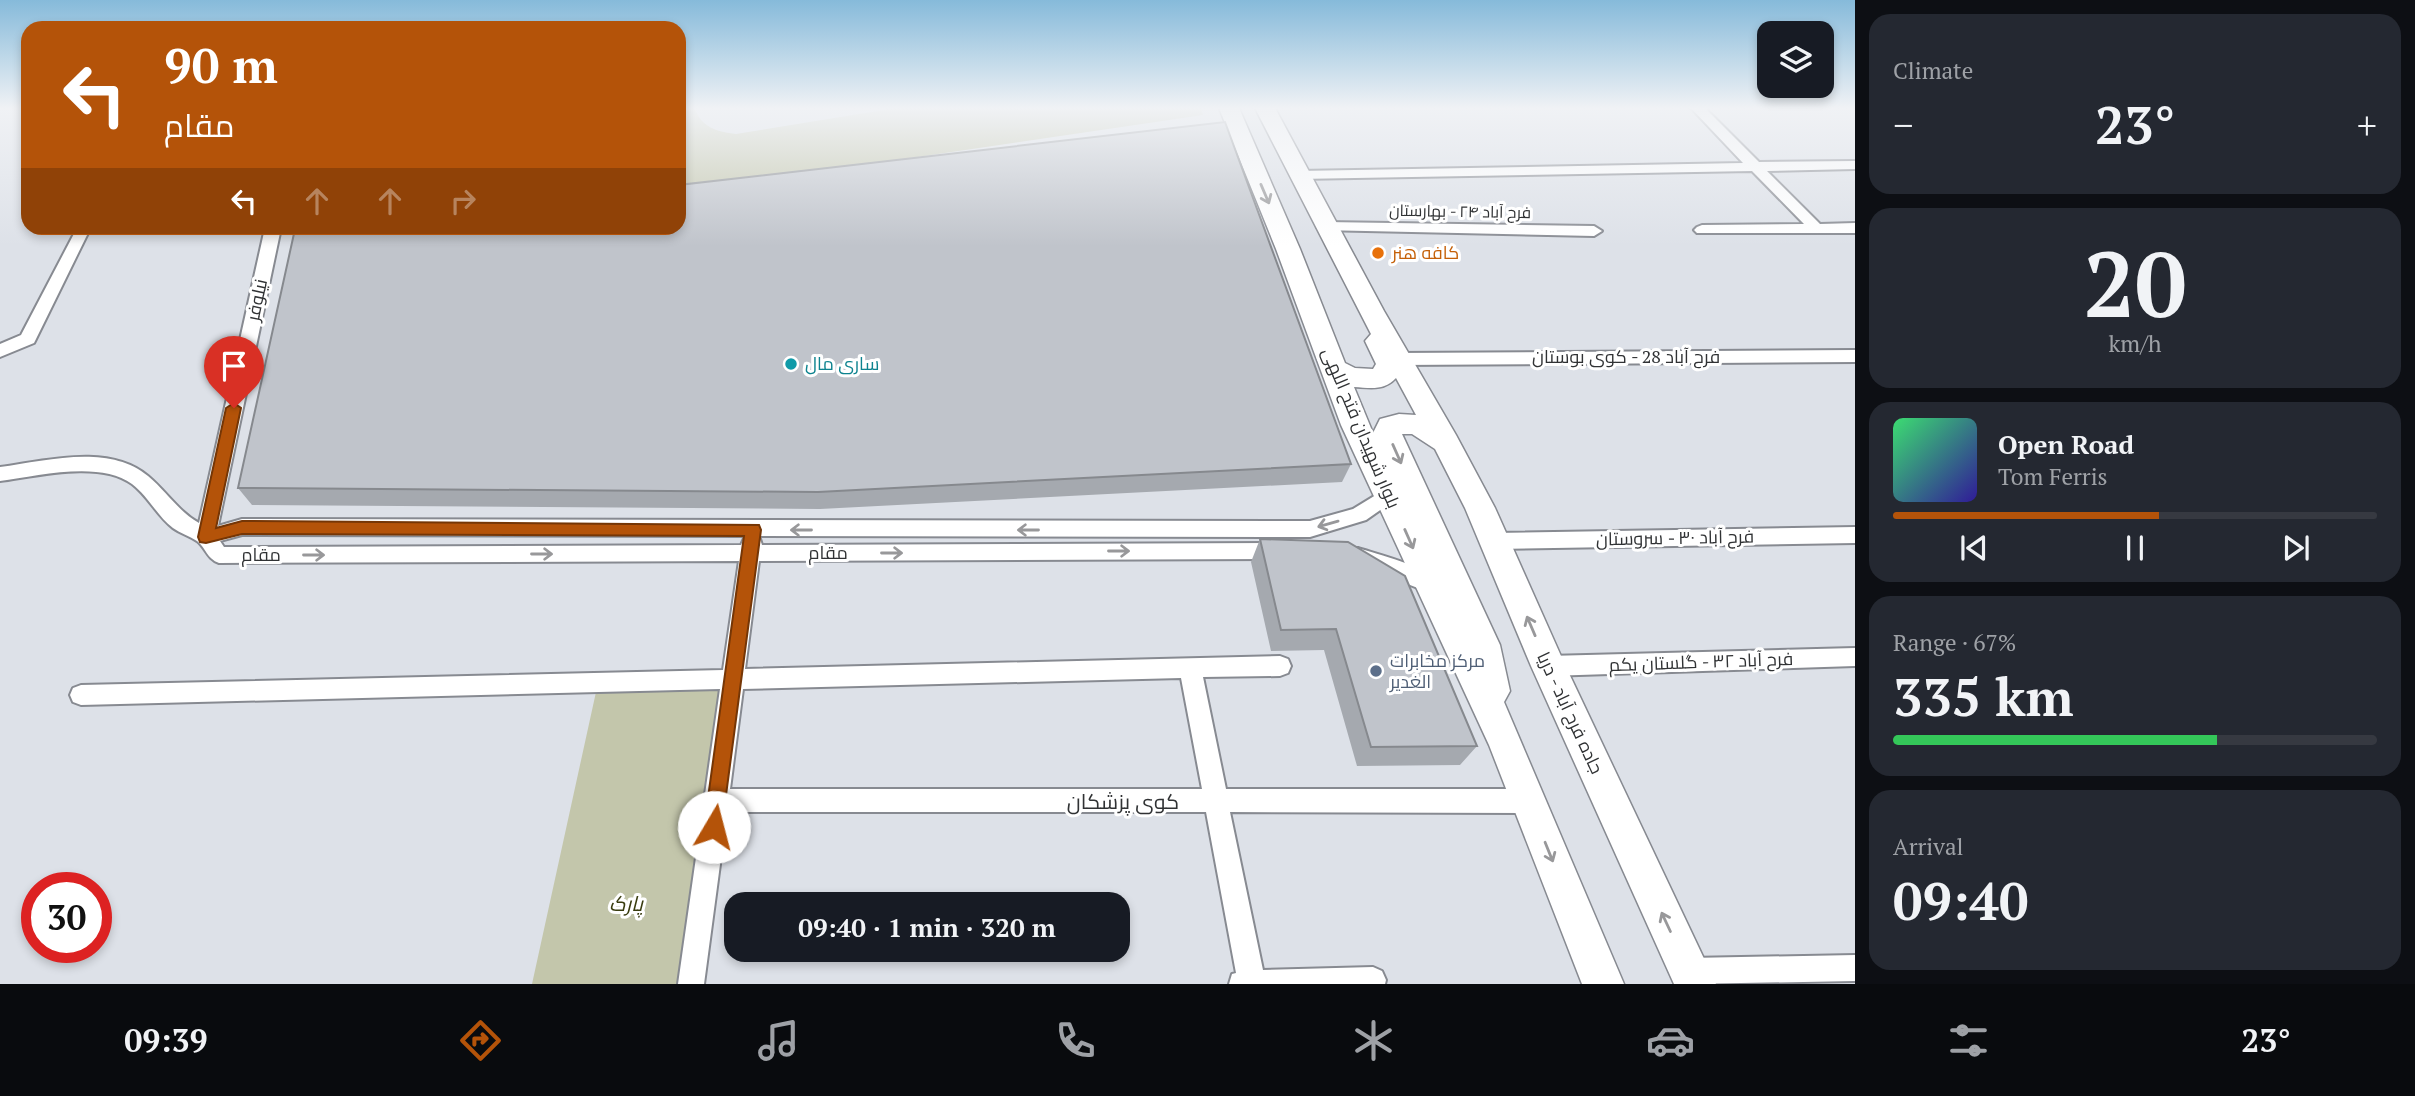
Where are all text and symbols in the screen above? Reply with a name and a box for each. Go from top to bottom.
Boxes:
map controls [1757,21,1834,98]
button: layers [1757,21,1834,98]
text: 90 m [164,32,278,97]
icon: left [49,49,140,140]
text: Climate [1893,55,1973,86]
text: 23° [2095,90,2175,159]
text: − [1893,100,1913,150]
text: + [2357,100,2377,150]
text: مقام [164,104,234,146]
icon: left [225,182,263,220]
icon: ahead [298,182,336,220]
icon: ahead [371,182,409,220]
icon: right [444,182,482,220]
one-way arrow [1259,183,1272,204]
street label: فرح آباد ۲۴ - بهارستان [1389,199,1531,224]
text: 20 [2084,222,2186,343]
place label: کافه هنر [1391,240,1459,264]
marker: کافه هنر [1370,245,1386,261]
street label: نیلوفر [240,277,272,324]
text: km/h [2108,328,2162,359]
pin [204,336,264,408]
street label: بلوار شهیدان فتح اللهی [1316,343,1407,512]
street label: فرح آباد 28 - کوی بوستان [1532,344,1720,369]
icon: arrive [215,347,253,385]
place label: ساری مال [805,351,879,375]
marker: ساری مال [783,356,799,372]
text: Open Road [1998,427,2134,461]
one-way arrow [1391,442,1404,464]
text: Tom Ferris [1998,461,2108,492]
one-way arrow [1318,518,1340,531]
one-way arrow [789,523,812,537]
one-way arrow [1017,523,1040,537]
street label: فرح آباد ۳۰ - سروستان [1596,524,1754,551]
one-way arrow [1403,528,1416,550]
icon: previous [1955,529,1993,567]
icon: pause [2116,529,2154,567]
icon: next [2277,529,2315,567]
street label: مقام [808,540,848,565]
street label: مقام [241,542,281,567]
one-way arrow [1107,545,1130,558]
one-way arrow [880,546,903,560]
one-way arrow [530,547,553,561]
one-way arrow [302,548,325,562]
one-way arrow [1523,616,1536,637]
text: Range · 67% [1893,627,2016,658]
street label: فرح آباد ۳۲ - گلستان یکم [1608,646,1794,677]
place label: مرکز مخابرات الغدیر [1389,648,1485,693]
street label: جاده فرح آباد - دریا [1531,648,1610,778]
text: 335 km [1893,662,2074,731]
marker: مرکز مخابرات الغدیر [1368,663,1384,679]
street label: کوی پزشکان [1067,787,1179,816]
position arrow [677,790,751,864]
text: Arrival [1893,831,1964,862]
one-way arrow [1544,840,1557,862]
text: 09:40 [1893,866,2028,935]
speed limit sign: 30 [21,872,112,963]
park label: پارک [609,889,644,918]
text: 09:40 · 1 min · 320 m [798,910,1056,944]
one-way arrow [1659,912,1672,933]
icon: directions [456,1016,505,1065]
icon: music [754,1016,803,1065]
icon: phone [1051,1016,1100,1065]
icon: climate [1349,1016,1398,1065]
icon: car [1646,1016,1695,1065]
icon: filters [1944,1016,1993,1065]
text: 09:39 [124,1019,208,1061]
text: 23° [2241,1019,2291,1061]

